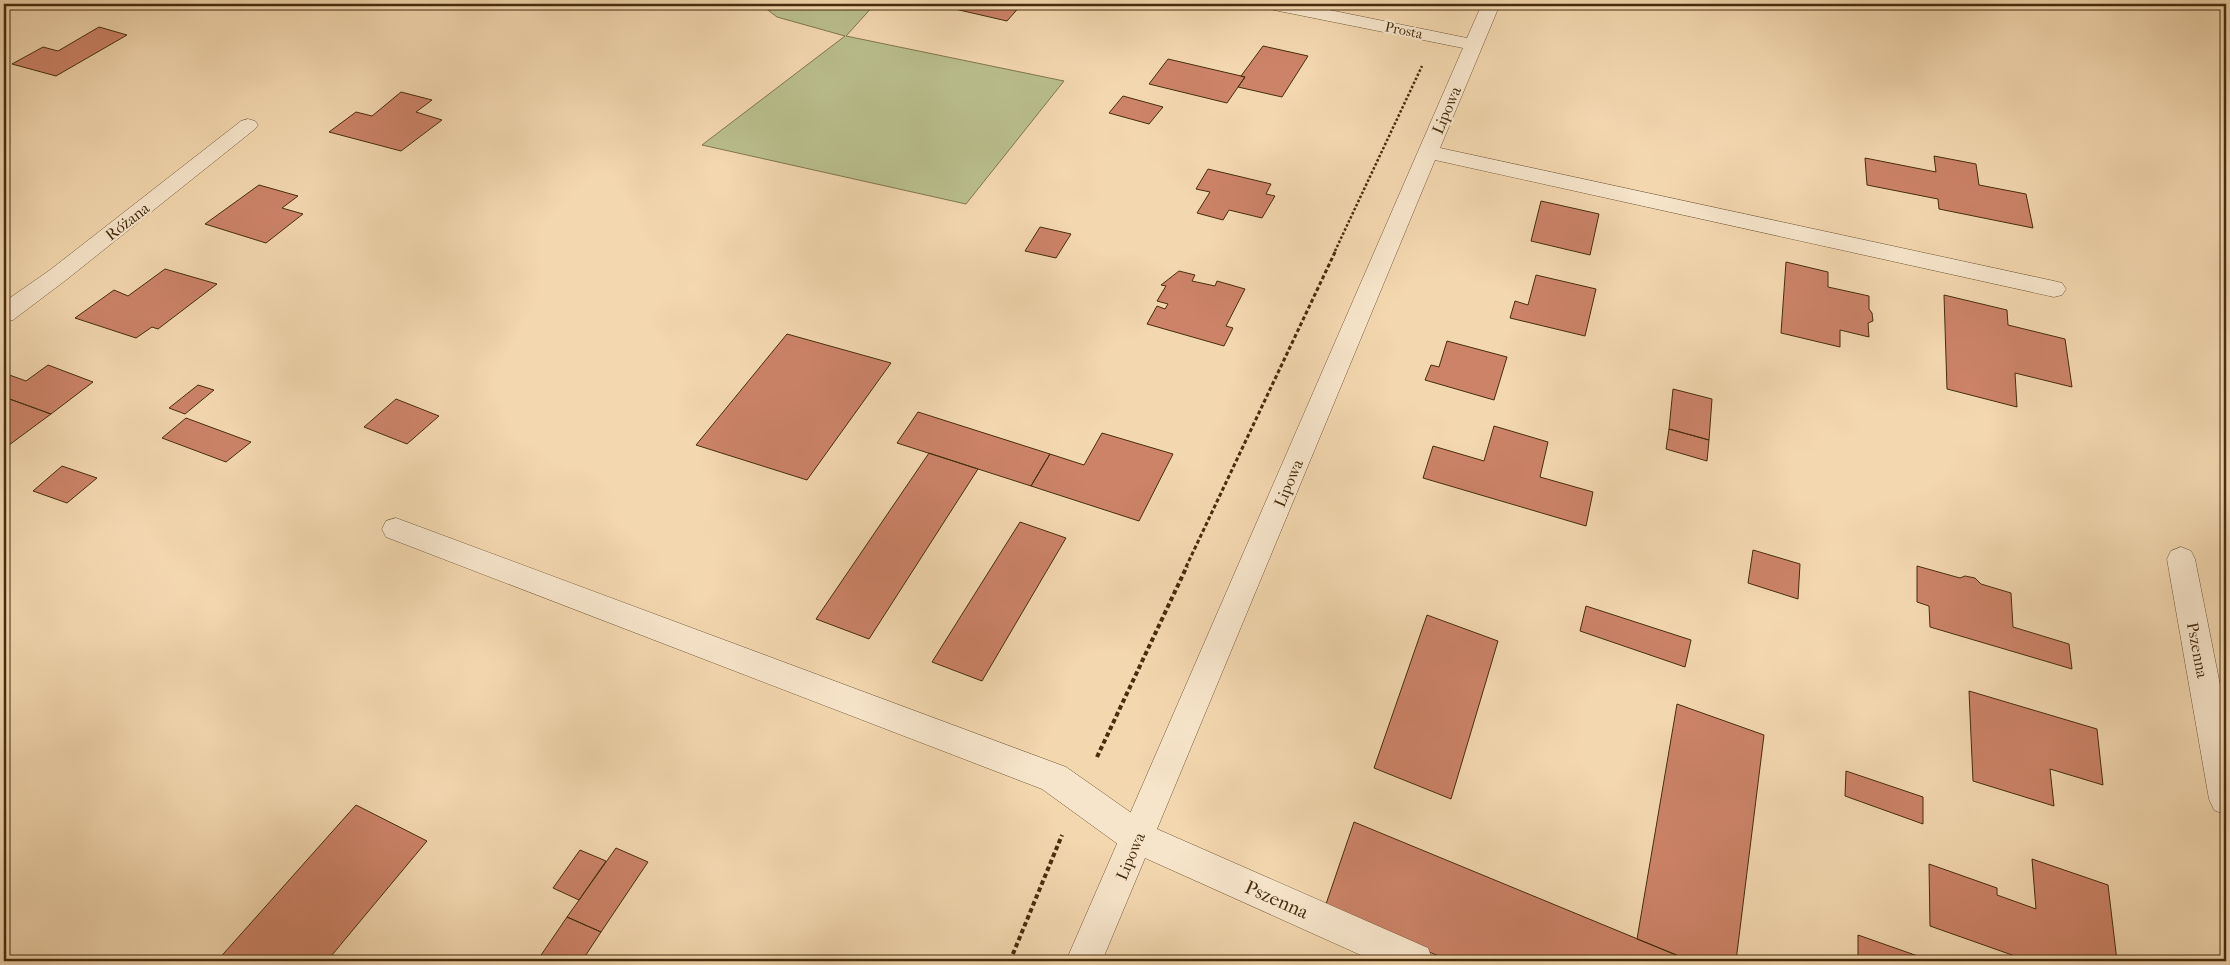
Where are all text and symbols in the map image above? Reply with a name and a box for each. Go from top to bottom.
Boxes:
street label: Prosta [1384,18,1425,43]
street label: Lipowa [1428,83,1465,137]
street label: Różana [102,198,154,244]
street label: Lipowa [1270,456,1307,510]
street label: Pszenna [2183,621,2212,680]
street label: Lipowa [1112,829,1149,883]
street label: Pszenna [1241,876,1312,924]

